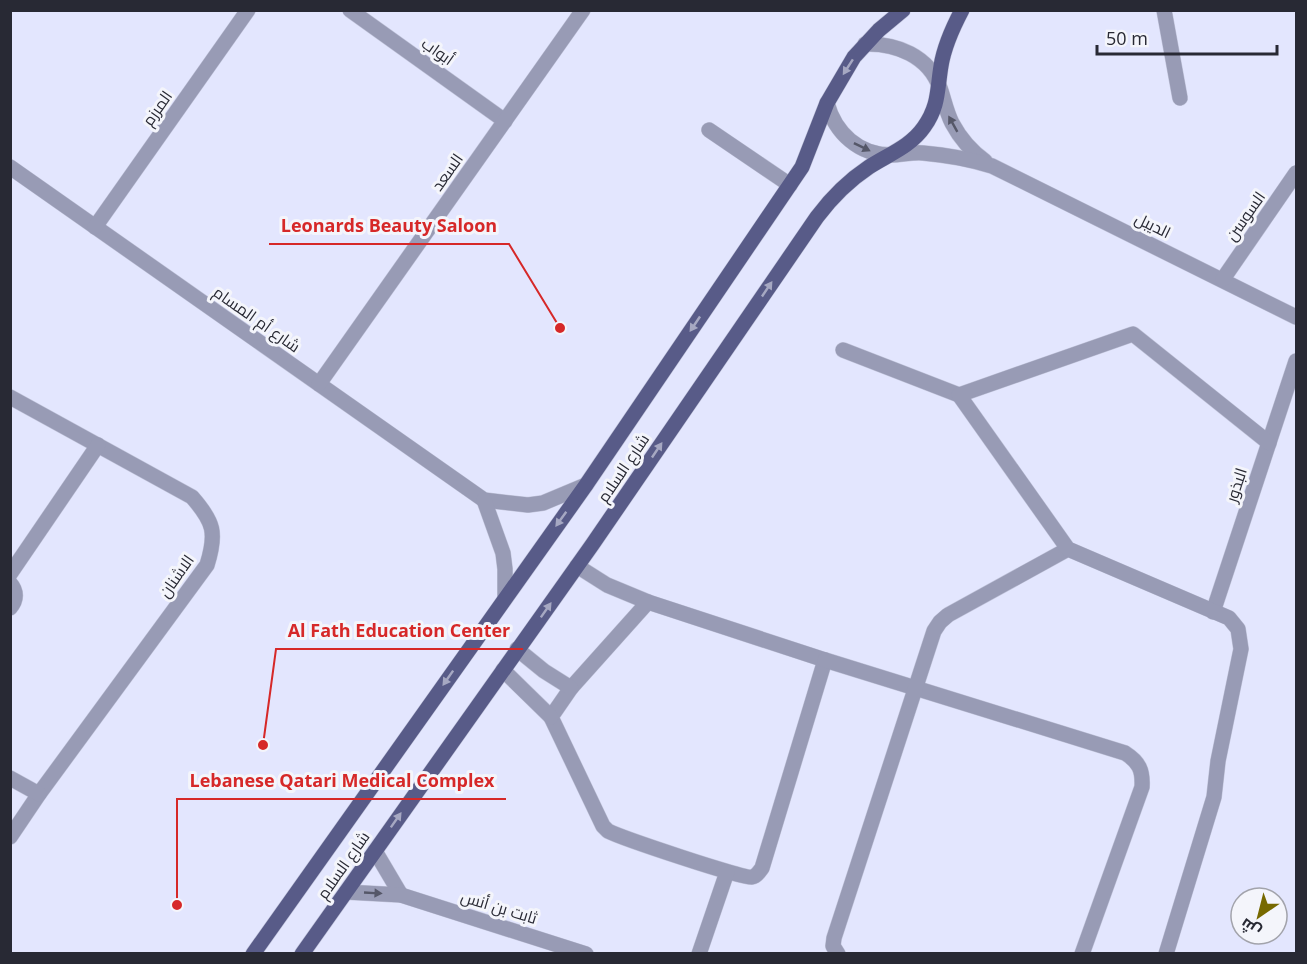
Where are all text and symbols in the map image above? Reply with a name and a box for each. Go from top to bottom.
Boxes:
scale bar [1097,18,1277,56]
text: 50 m [1106,26,1148,50]
street label: أبواب [417,32,459,70]
one-way arrow [842,59,853,75]
street label: المرزم [137,86,178,131]
one-way arrow [948,115,958,132]
one-way arrow [853,143,870,152]
street label: السعد [426,149,468,195]
street label: السوسن [1220,187,1270,245]
street label: الديبل [1131,207,1175,243]
callout: Leonards Beauty Saloon [269,208,509,244]
text: Leonards Beauty Saloon [281,213,497,237]
street label: شارع أم المسام [208,281,305,358]
one-way arrow [761,281,772,297]
one-way arrow [690,316,701,332]
street label: شارع السلام [592,429,655,507]
one-way arrow [651,442,663,458]
street label: البذور [1220,465,1252,506]
one-way arrow [555,511,567,527]
street label: الاشنان [153,550,199,602]
one-way arrow [540,602,552,618]
callout: Al Fath Education Center [276,613,523,649]
text: Al Fath Education Center [288,618,510,642]
one-way arrow [442,670,454,686]
callout: Lebanese Qatari Medical Complex [177,763,506,799]
text: Lebanese Qatari Medical Complex [189,768,495,792]
one-way arrow [390,813,402,829]
street label: شارع السلام [312,827,375,904]
street label: ثابت بن أنس [458,885,541,929]
north arrow [1229,886,1289,946]
one-way arrow [364,889,383,898]
text: ش [1236,913,1265,943]

